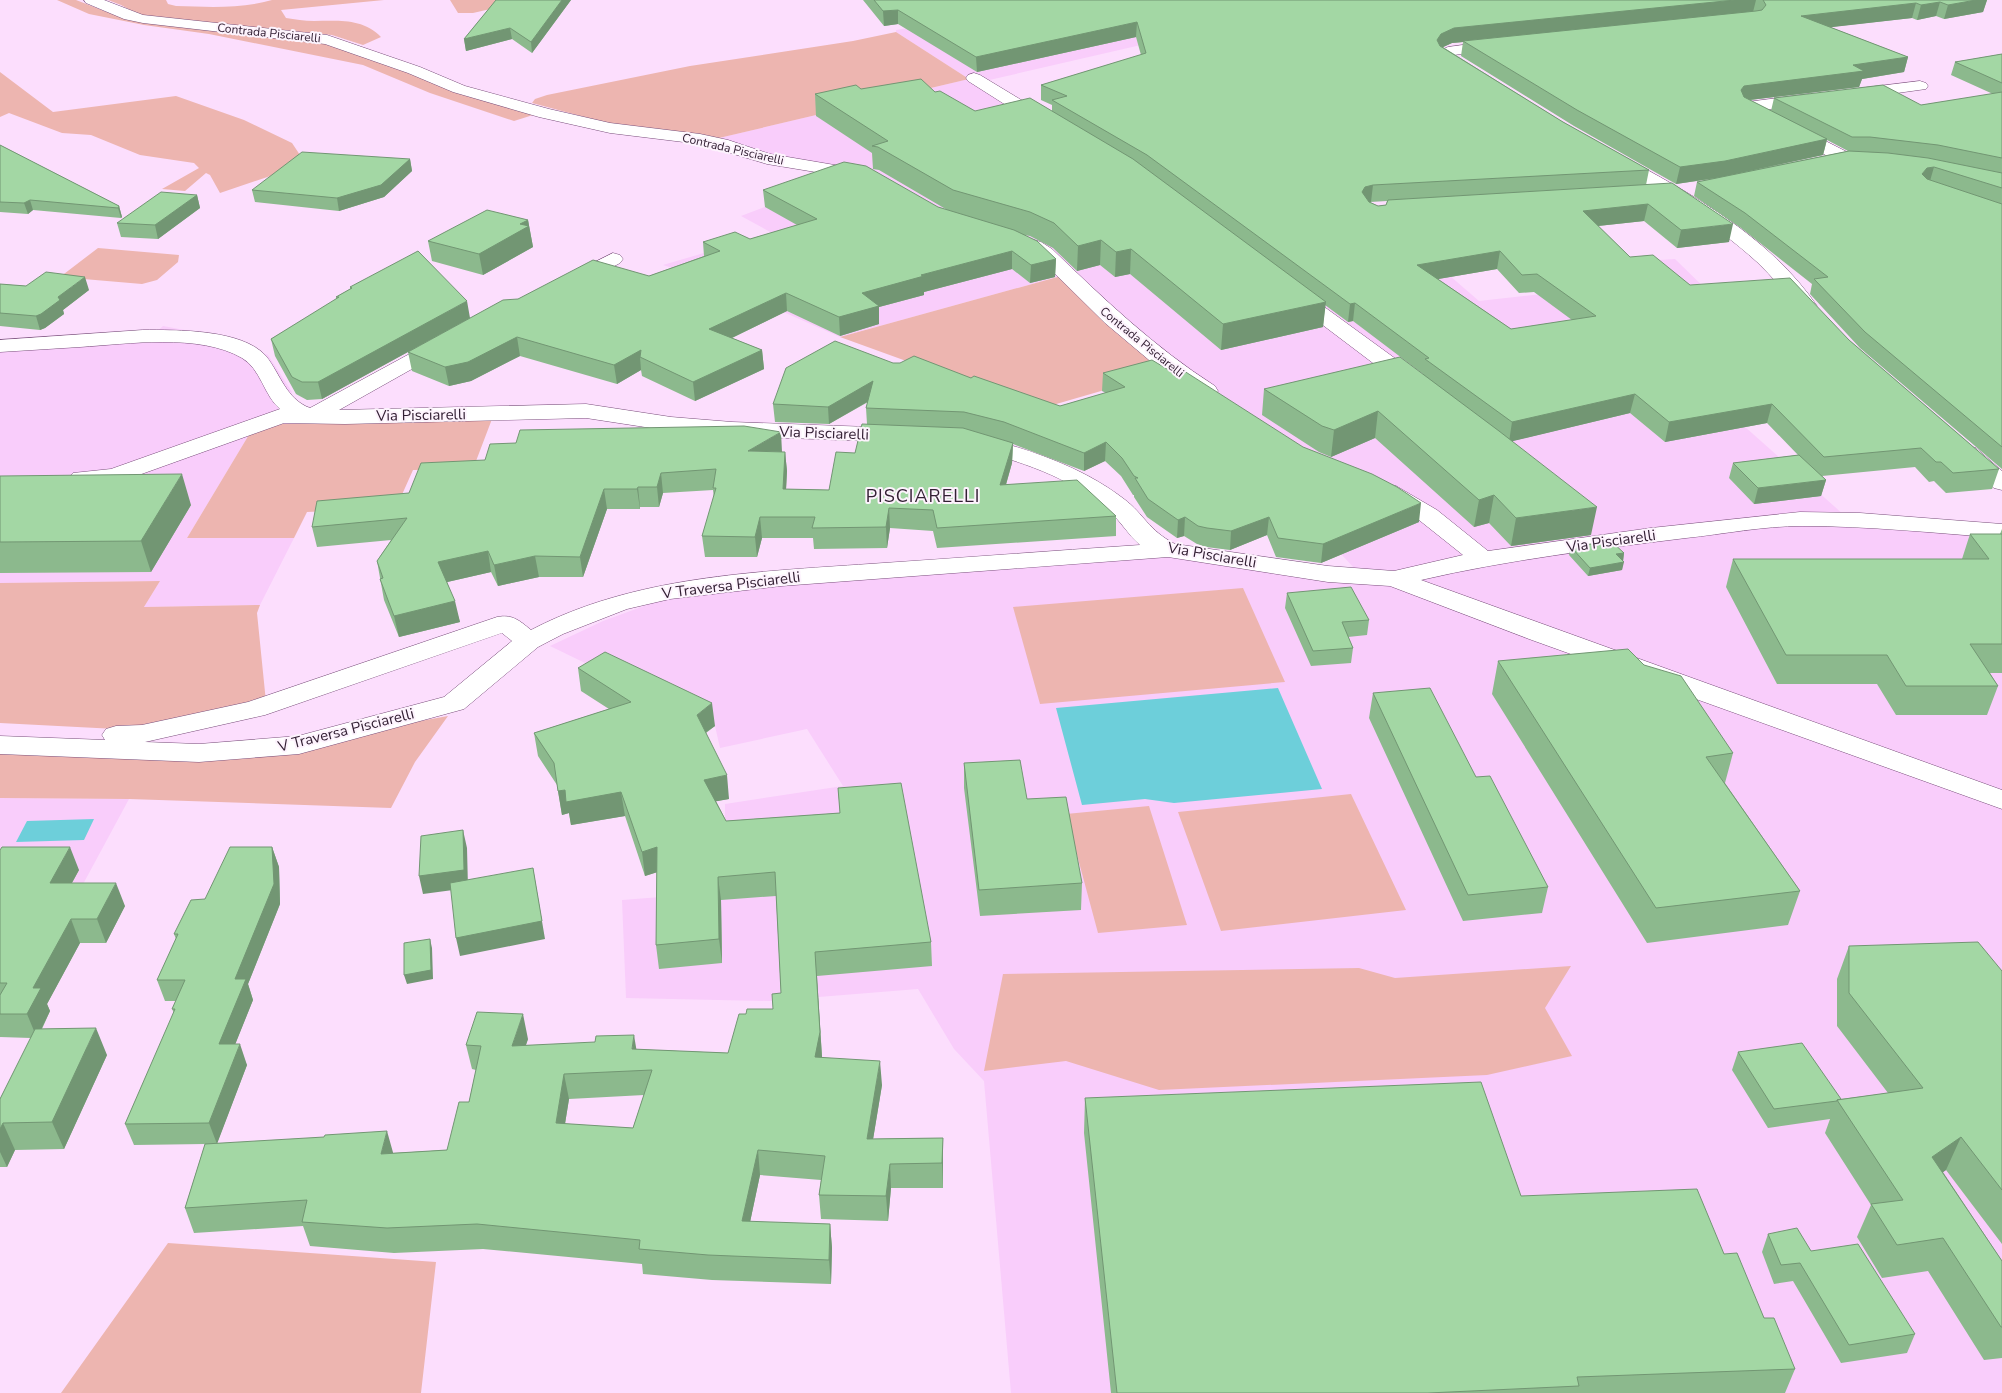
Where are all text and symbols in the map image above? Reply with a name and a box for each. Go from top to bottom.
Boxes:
street label: Contrada Pisciarelli [217,20,321,46]
street label: Contrada Pisciarelli [681,130,785,168]
street label: Contrada Pisciarelli [1097,303,1187,381]
street label: Via Pisciarelli [375,404,466,426]
street label: Via Pisciarelli [778,421,869,445]
district label: PISCIARELLI [866,484,980,508]
street label: Via Pisciarelli [1564,525,1657,557]
street label: Via Pisciarelli [1165,537,1258,573]
street label: V Traversa Pisciarelli [660,567,801,604]
street label: V Traversa Pisciarelli [275,703,416,757]

